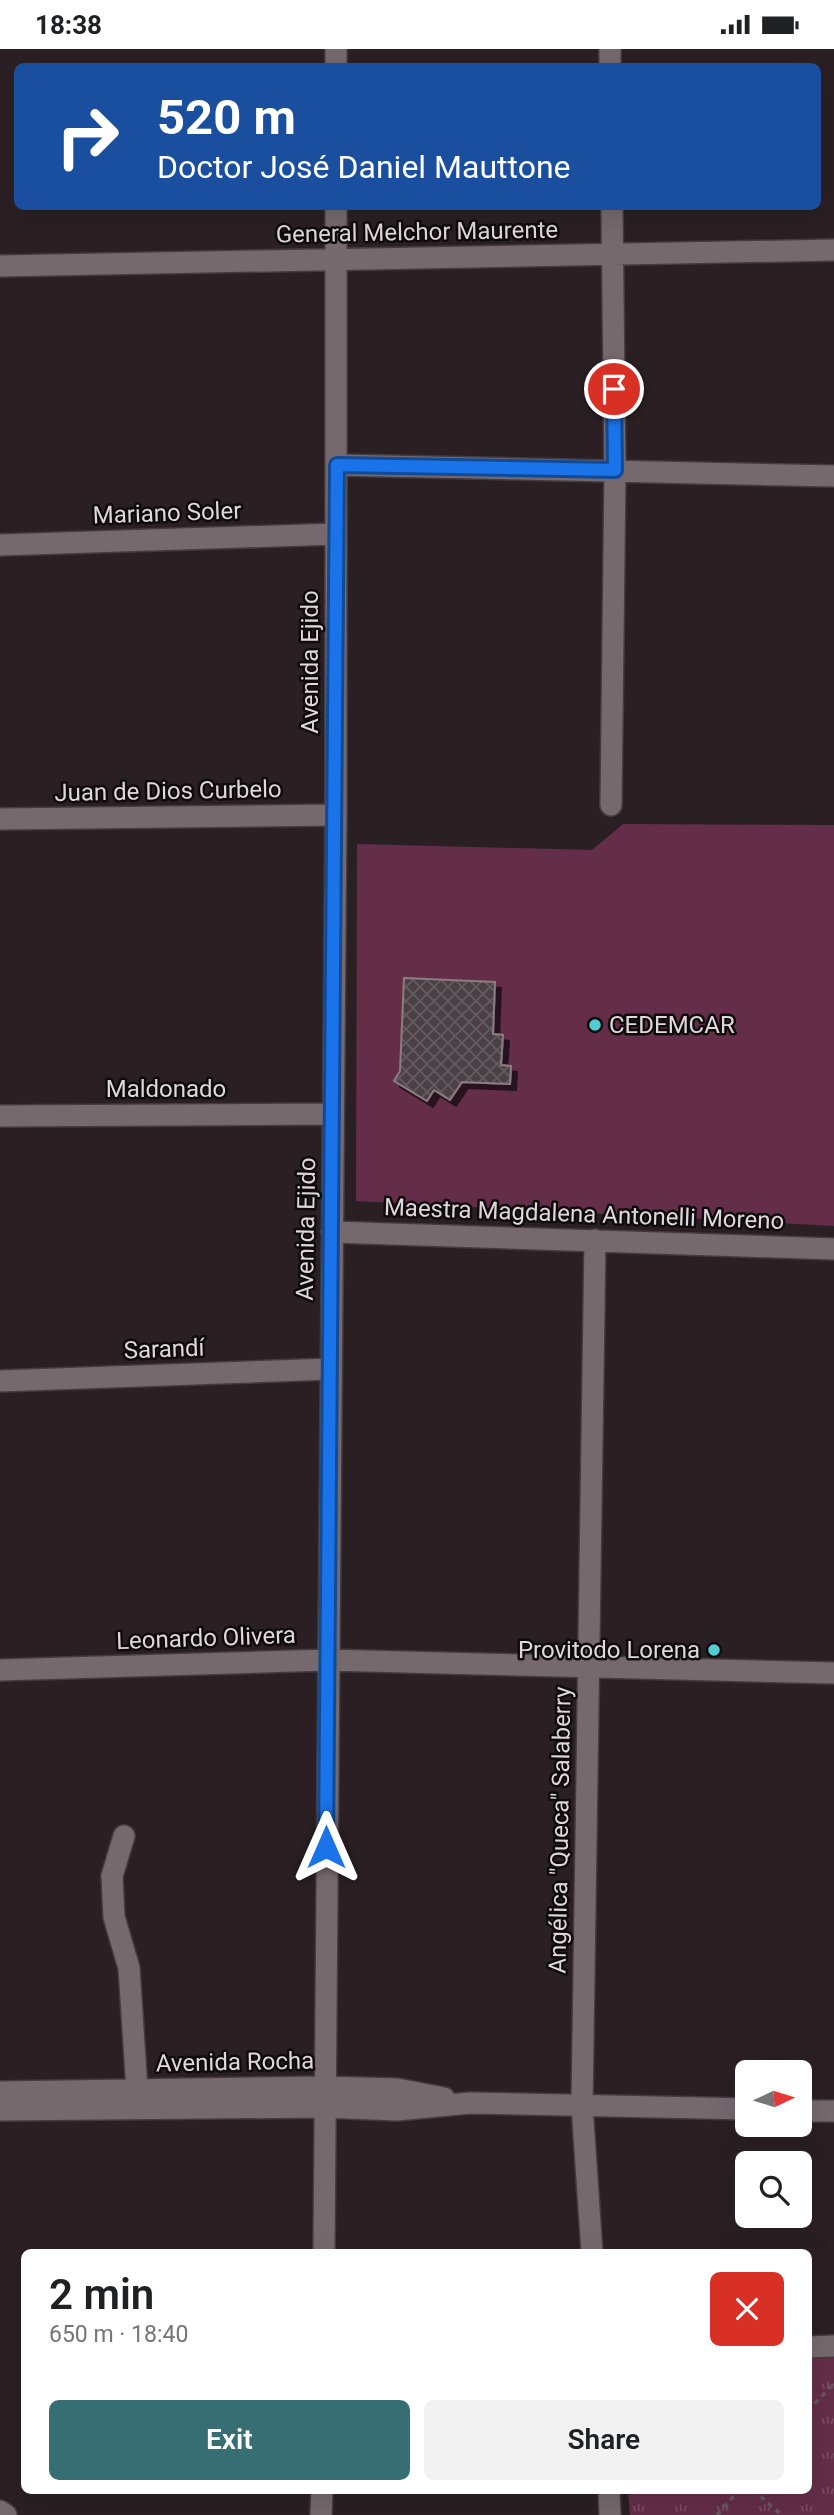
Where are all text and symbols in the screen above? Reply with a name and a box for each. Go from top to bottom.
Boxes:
text: 18:38 [35,10,102,40]
text: 520 m [157,89,296,146]
icon: right [42,91,133,182]
text: Doctor José Daniel Mauttone [157,148,571,186]
street label: General Melchor Maurente [276,216,558,248]
pin [584,359,644,419]
icon: arrive [595,370,633,408]
street label: Mariano Soler [92,496,242,530]
street label: Avenida Ejido [296,590,324,734]
street label: Juan de Dios Curbelo [54,775,282,807]
place label: CEDEMCAR [609,1011,735,1039]
marker: CEDEMCAR [587,1017,603,1033]
street label: Maldonado [106,1075,226,1103]
street label: Avenida Ejido [291,1157,321,1301]
street label: Maestra Magdalena Antonelli Moreno [383,1193,785,1235]
street label: Sarandí [123,1334,206,1364]
street label: Leonardo Olivera [116,1621,296,1655]
place label: Provitodo Lorena [518,1636,700,1664]
marker: Provitodo Lorena [706,1642,722,1658]
street label: Angélica "Queca" Salaberry [543,1686,577,1974]
position arrow [289,1810,363,1884]
street label: Avenida Rocha [156,2047,314,2077]
north arrow [735,2060,812,2137]
map controls [735,2060,812,2228]
button: search [735,2151,812,2228]
text: 2 min [49,2270,154,2319]
button: close [710,2272,784,2346]
text: 650 m · 18:40 [49,2321,188,2348]
button: Exit [49,2400,410,2480]
button: Share [424,2400,784,2480]

